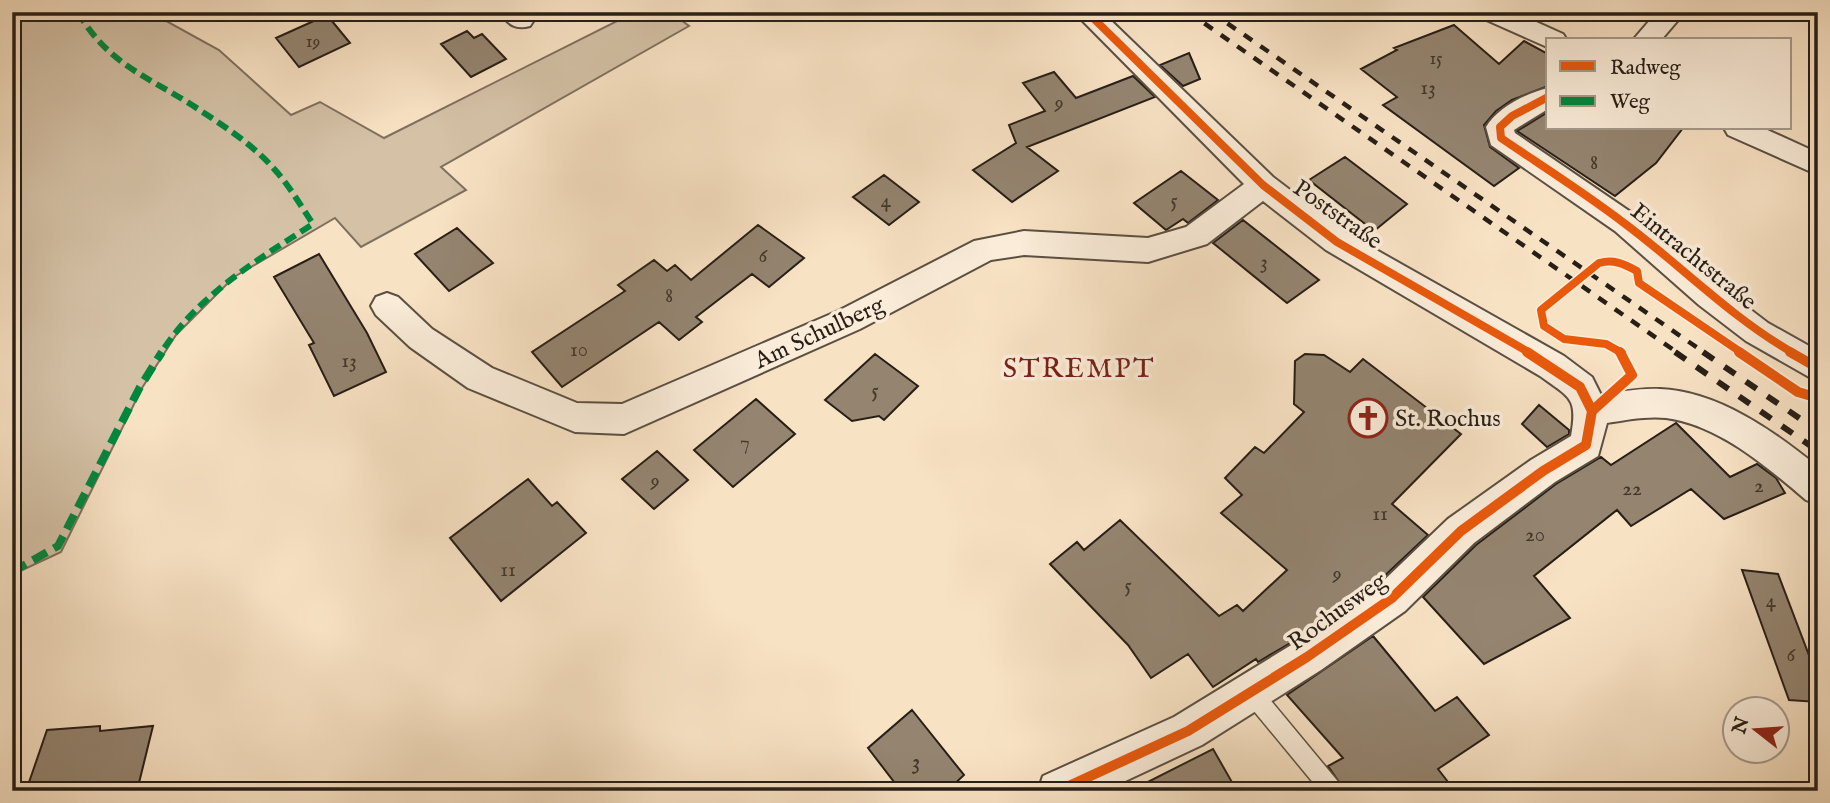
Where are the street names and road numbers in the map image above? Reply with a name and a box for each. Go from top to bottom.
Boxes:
street label: Poststraße [1286,173,1388,257]
street label: Eintrachtstraße [1624,197,1763,318]
street label: Am Schulberg [749,289,890,377]
street label: Rochusweg [1282,565,1394,658]

